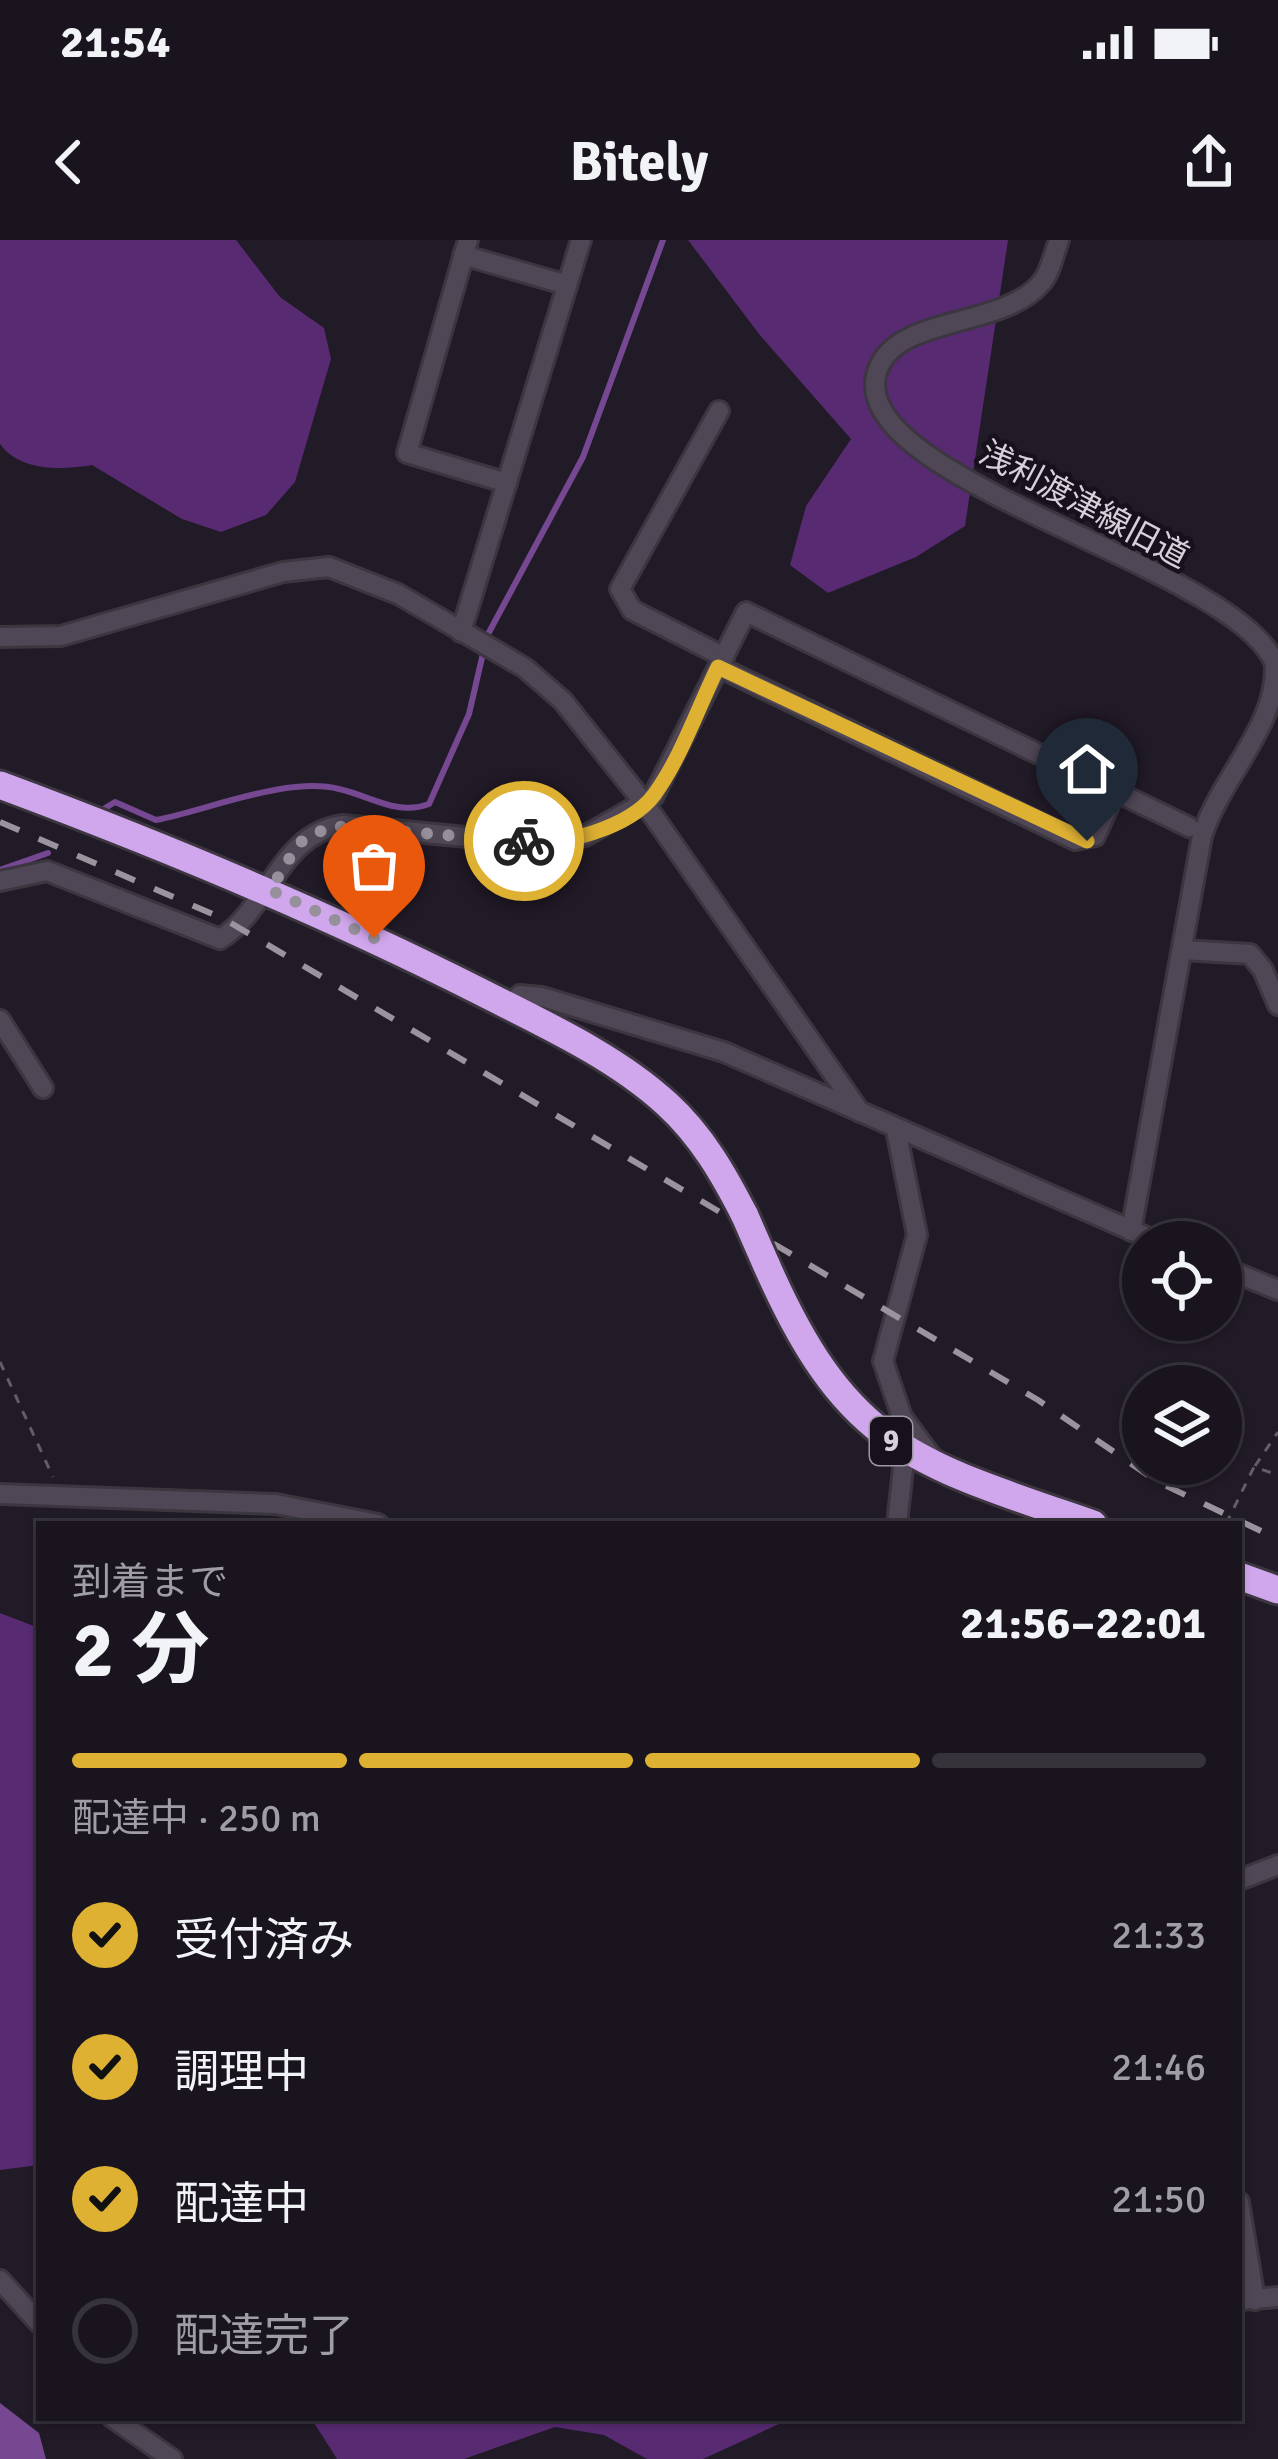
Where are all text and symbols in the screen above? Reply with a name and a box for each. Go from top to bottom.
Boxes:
text: 21:54 [60,15,170,70]
icon: back [36,129,102,195]
text: Bitely [570,129,708,196]
icon: share [1176,129,1242,195]
street label: 浅利渡津線旧道 [972,433,1196,577]
pin [1036,718,1138,841]
icon: home [1054,736,1120,802]
courier [464,781,584,901]
icon: bike [491,808,557,874]
pin [323,815,425,938]
icon: bag [341,833,407,899]
map controls [1122,1221,1242,1485]
button: locate [1122,1221,1242,1341]
button: layers [1122,1365,1242,1485]
road number: 9 [870,1417,912,1465]
text: 到着まで [72,1558,228,1606]
text: 21:56–22:01 [960,1596,1206,1651]
text: 2 分 [72,1603,209,1699]
text: 配達中 · 250 m [72,1794,321,1842]
icon: check [72,1902,138,1968]
text: 21:33 [1111,1911,1206,1959]
text: 受付済み [174,1913,354,1968]
icon: check [72,2034,138,2100]
text: 21:46 [1111,2043,1206,2091]
text: 調理中 [174,2045,309,2100]
icon: check [72,2166,138,2232]
text: 21:50 [1111,2175,1206,2223]
text: 配達中 [174,2177,309,2232]
text: 配達完了 [174,2309,354,2364]

